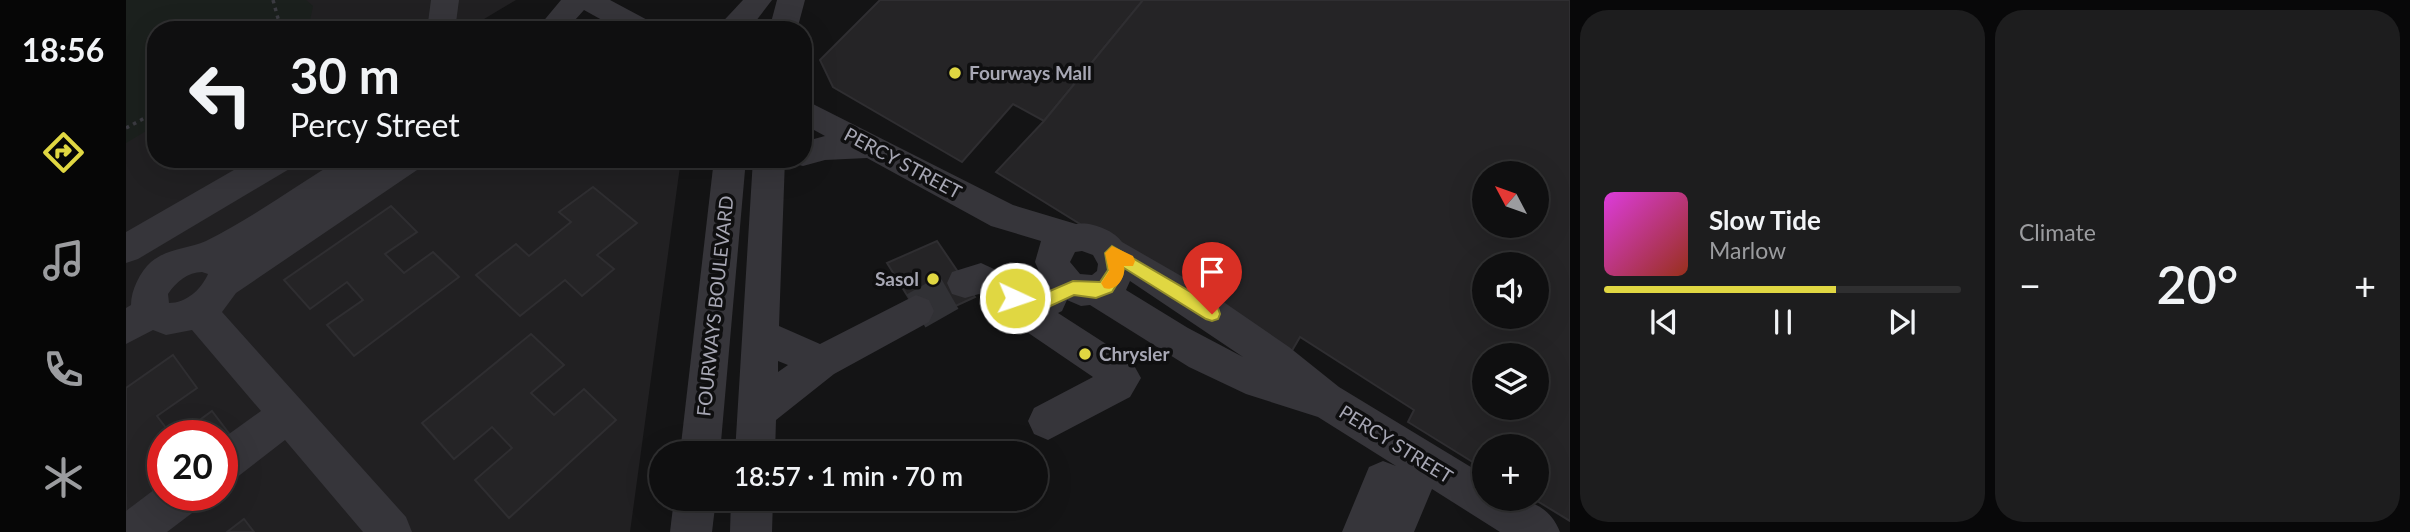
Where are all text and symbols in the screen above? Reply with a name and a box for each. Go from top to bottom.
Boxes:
text: 18:56 [22,30,104,69]
text: 30 m [290,46,400,104]
icon: left [175,49,266,140]
place label: Fourways Mall [969,61,1092,84]
marker: Fourways Mall [947,65,963,81]
text: Percy Street [290,105,460,144]
street label: PERCY STREET [841,122,966,203]
icon: directions [39,128,88,177]
north arrow [1472,161,1549,238]
map controls [1472,161,1549,511]
street label: FOURWAYS BOULEVARD [691,194,738,417]
text: Slow Tide [1709,204,1821,236]
text: Climate [2019,218,2096,246]
icon: music [39,236,88,285]
text: Marlow [1709,236,1786,264]
pin [1182,242,1242,314]
button: sound [1472,252,1549,329]
icon: arrive [1193,253,1231,291]
text: 20° [2157,253,2238,315]
position arrow [978,261,1052,335]
text: − [2019,262,2041,308]
text: + [2354,262,2376,308]
place label: Sasol [875,267,919,290]
marker: Sasol [925,271,941,287]
icon: previous [1645,303,1683,341]
icon: pause [1764,303,1802,341]
icon: next [1883,303,1921,341]
place label: Chrysler [1099,342,1170,365]
button: layers [1472,343,1549,420]
icon: phone [39,345,88,394]
marker: Chrysler [1077,346,1093,362]
street label: PERCY STREET [1335,400,1457,488]
speed limit sign: 20 [147,420,238,511]
button: + [1472,434,1549,511]
icon: climate [39,453,88,502]
text: 18:57 · 1 min · 70 m [734,460,963,492]

